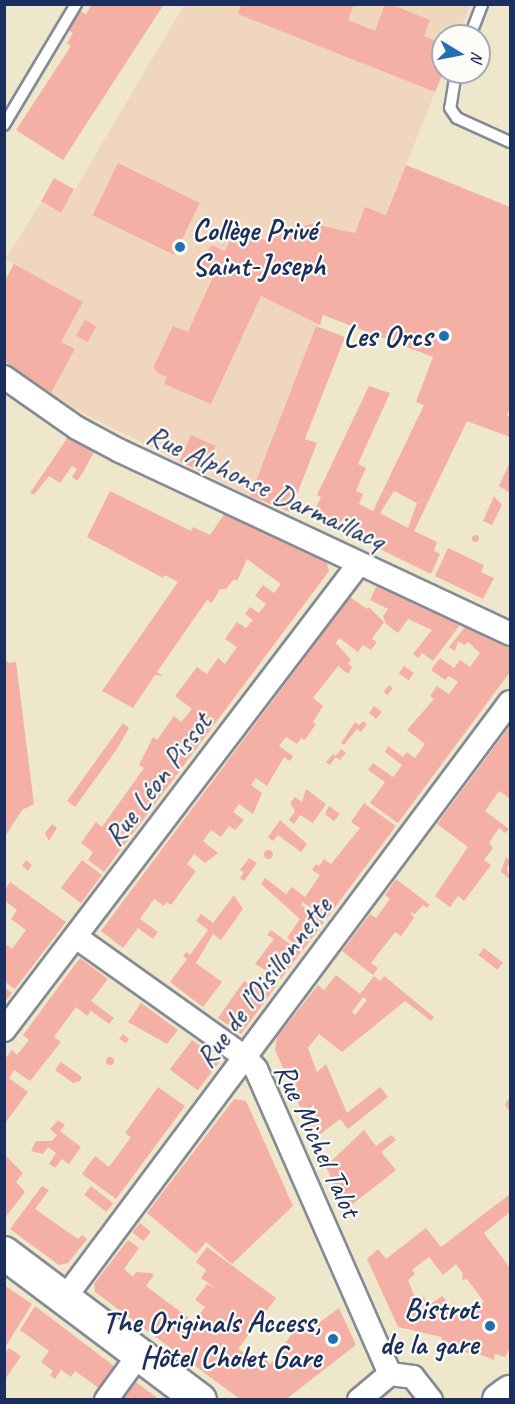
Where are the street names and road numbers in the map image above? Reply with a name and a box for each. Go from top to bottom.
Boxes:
street label: Rue Alphonse Darmaillacq [140,415,392,559]
street label: Rue Léon Pissot [95,705,219,853]
street label: Rue de l’Oisillonnette [187,889,339,1075]
street label: Rue Michel Talot [266,1057,370,1223]

